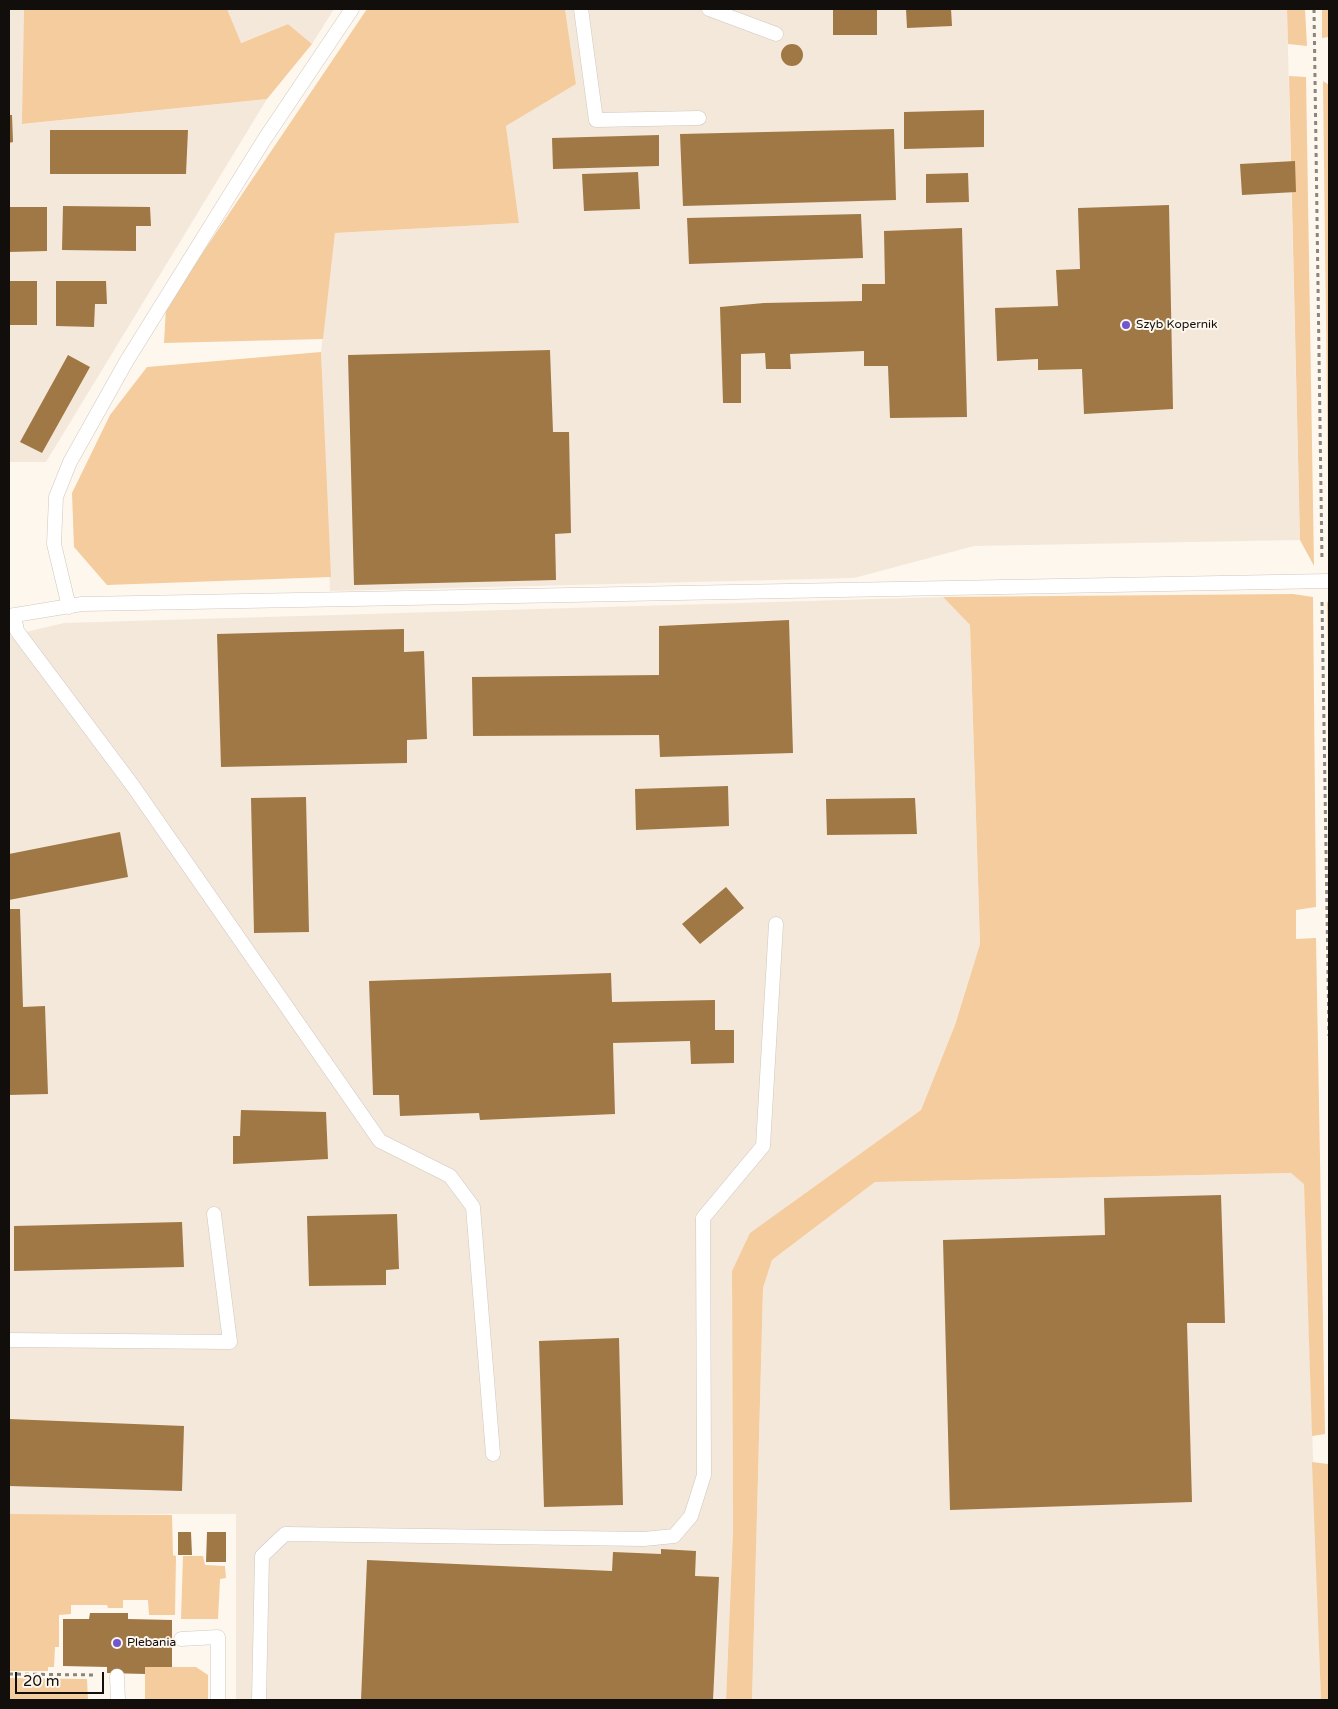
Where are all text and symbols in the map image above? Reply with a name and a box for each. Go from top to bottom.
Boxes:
place label: Szyb Kopernik [1136,318,1218,332]
marker: Szyb Kopernik [1120,319,1132,331]
place label: Plebania [127,1636,176,1650]
marker: Plebania [111,1637,123,1649]
scale bar [18,1662,106,1694]
text: 20 m [23,1672,60,1690]

